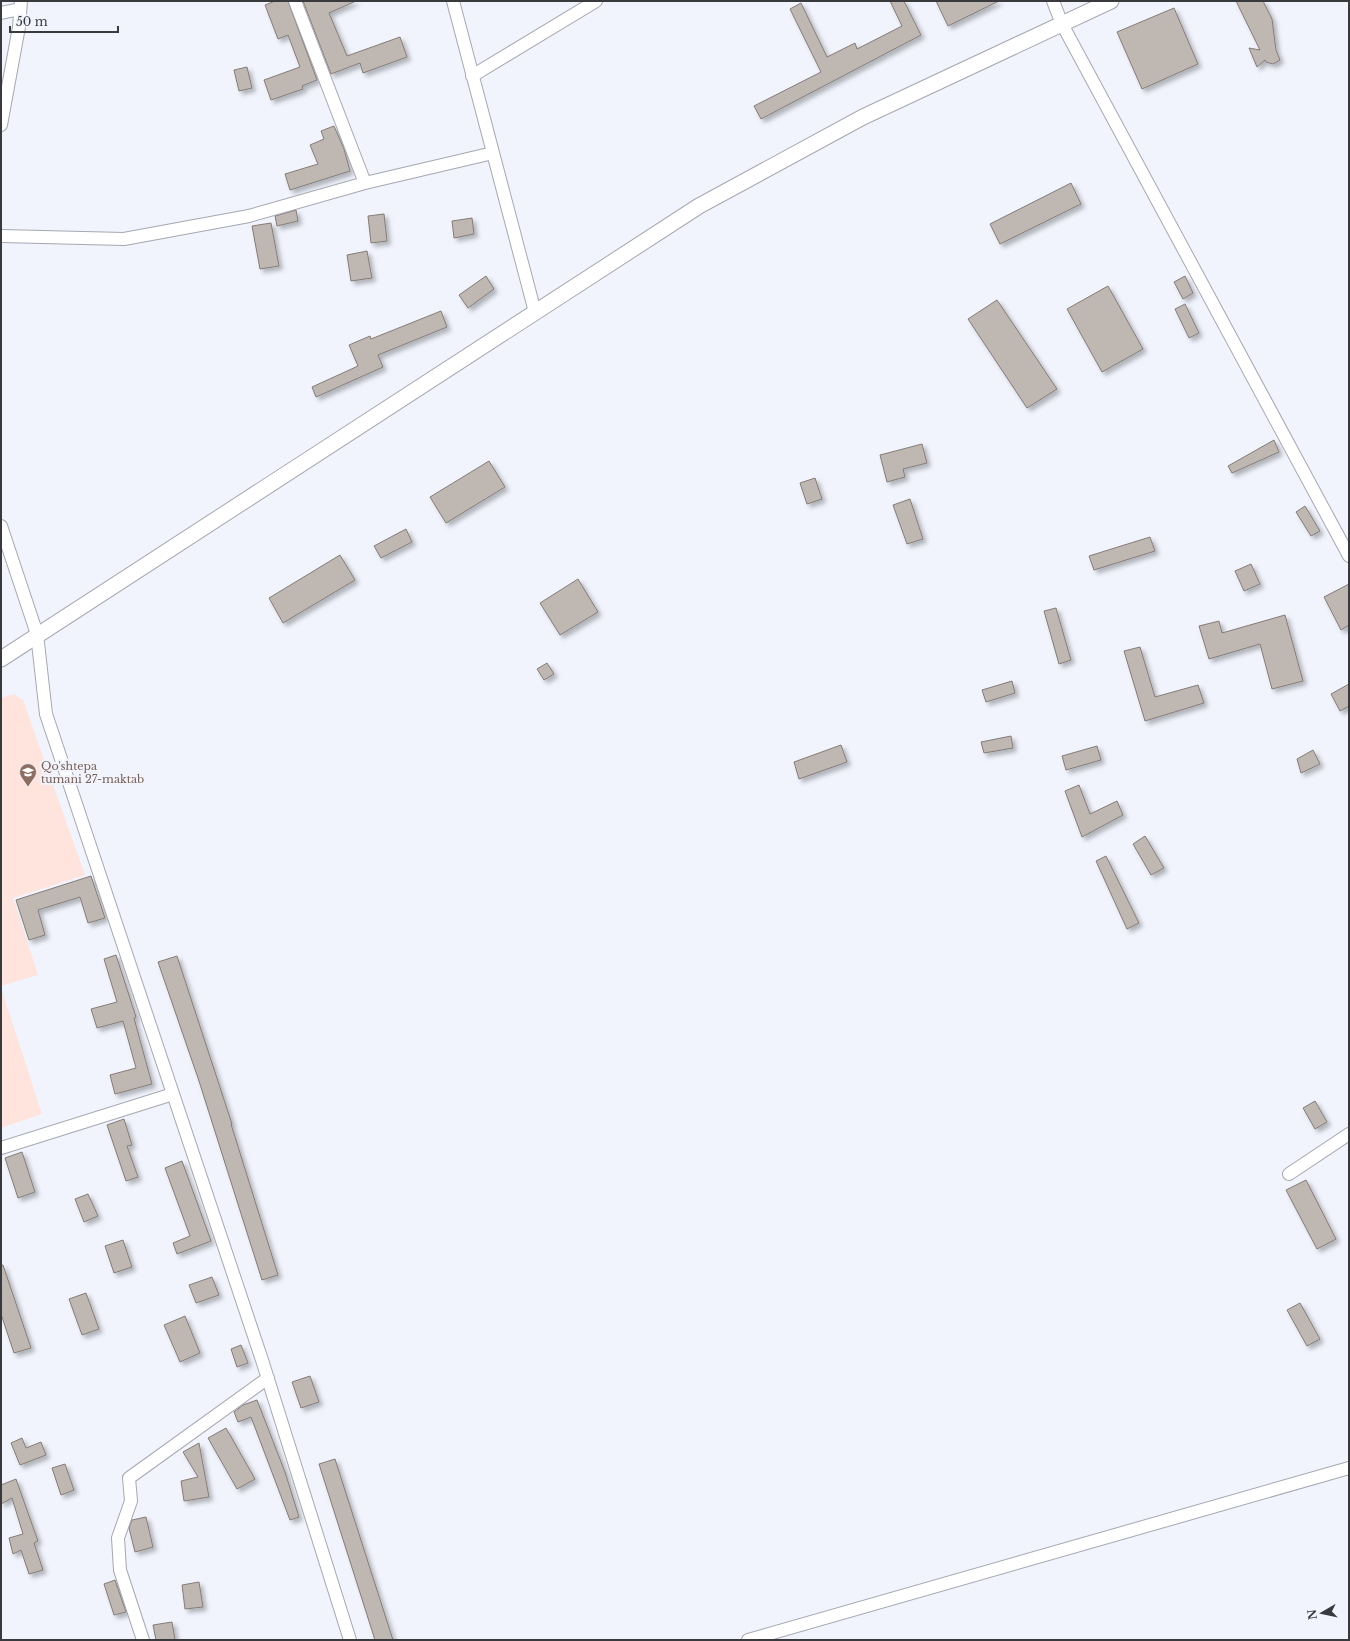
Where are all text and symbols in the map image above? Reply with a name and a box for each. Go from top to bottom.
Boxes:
scale bar [10,8,118,34]
text: 50 m [16,14,48,29]
place label: Qo'shtepa tumani 27-maktab [41,759,144,786]
school or university icon: Qo'shtepa tumani 27-maktab [18,762,38,787]
north arrow [1302,1593,1342,1633]
text: N [1304,1608,1320,1621]

